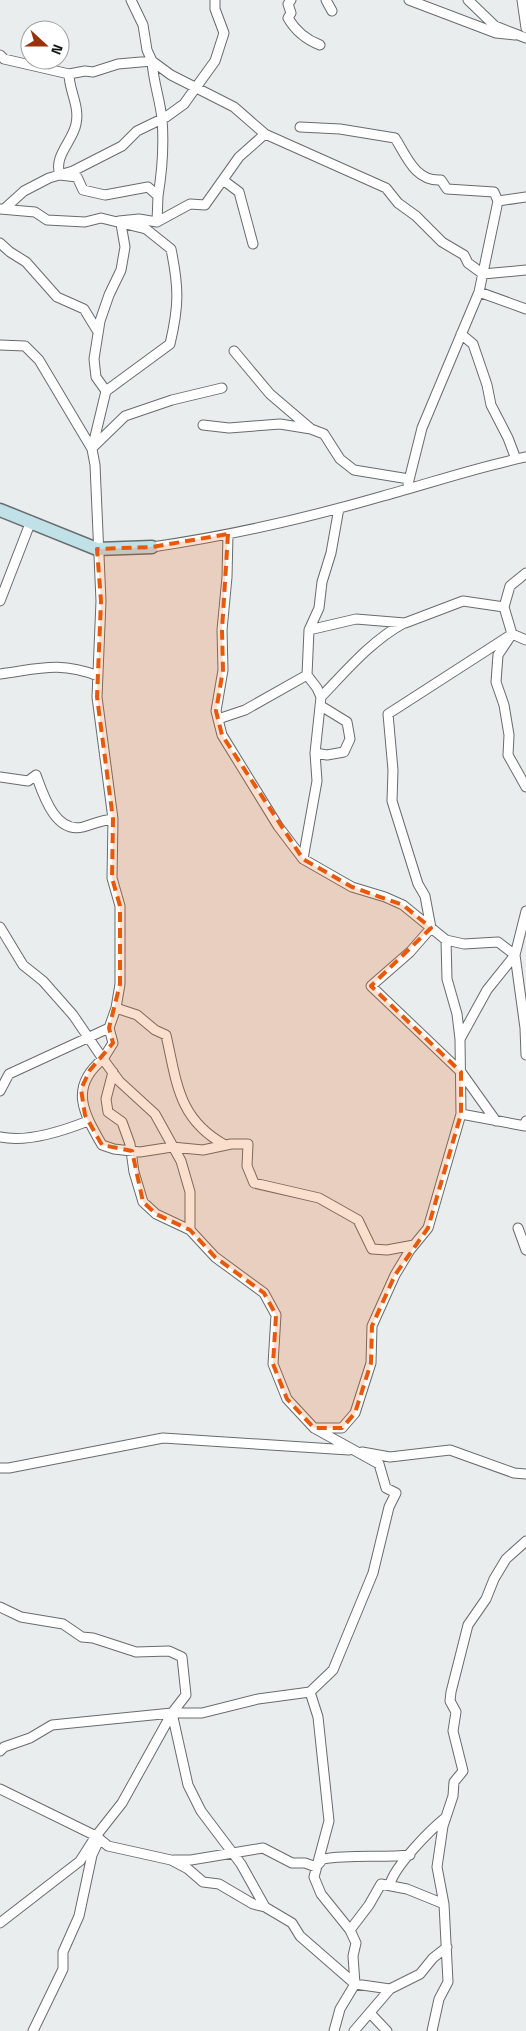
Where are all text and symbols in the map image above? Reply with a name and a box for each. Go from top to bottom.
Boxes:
north arrow [20,20,70,70]
text: N [46,42,69,58]

